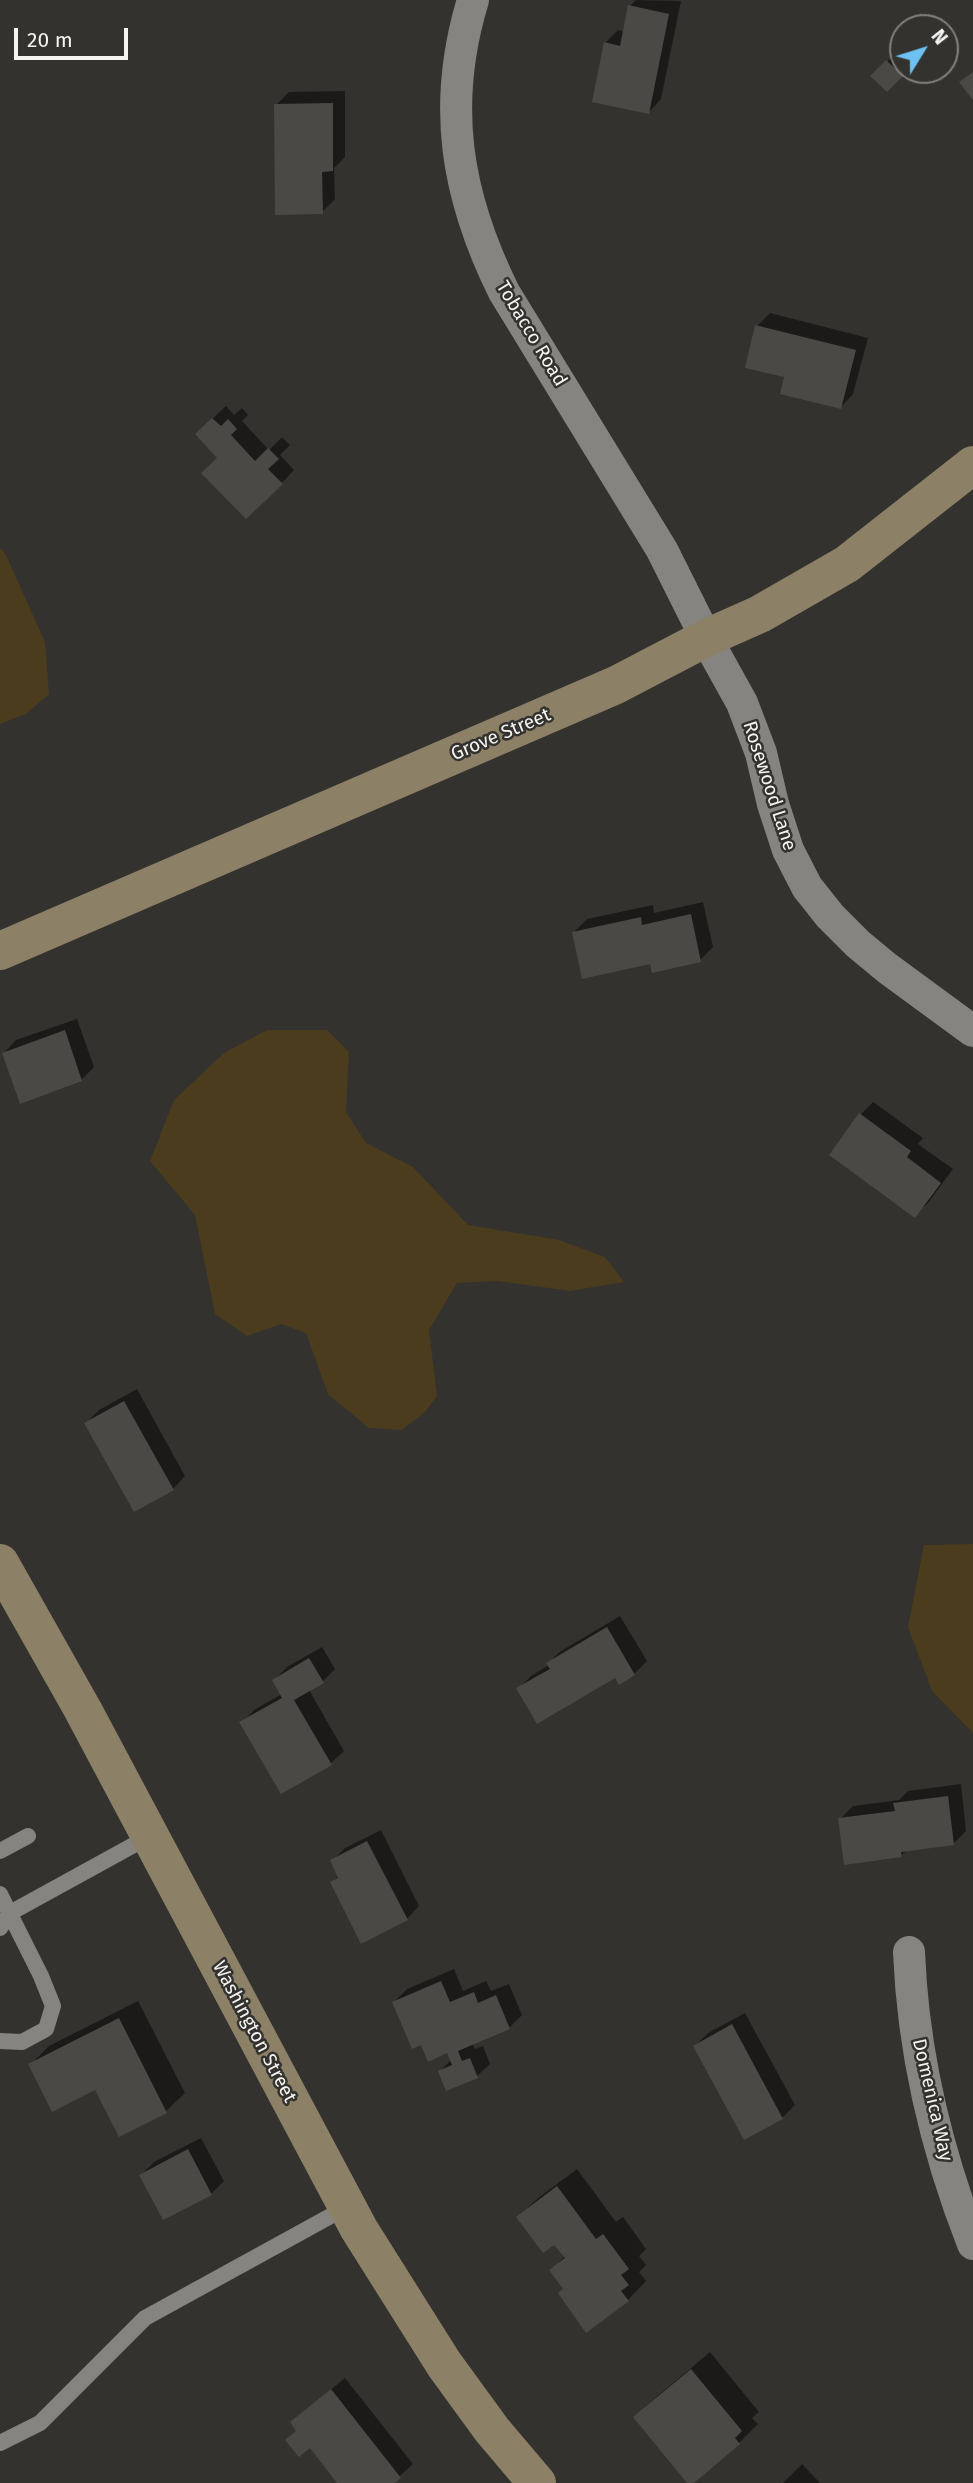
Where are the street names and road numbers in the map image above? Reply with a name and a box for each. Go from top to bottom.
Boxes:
street label: Tobacco Road [491,277,571,391]
street label: Grove Street [448,704,554,766]
street label: Rosewood Lane [737,718,801,854]
street label: Washington Street [207,1957,301,2107]
street label: Domenica Way [907,2036,957,2164]

